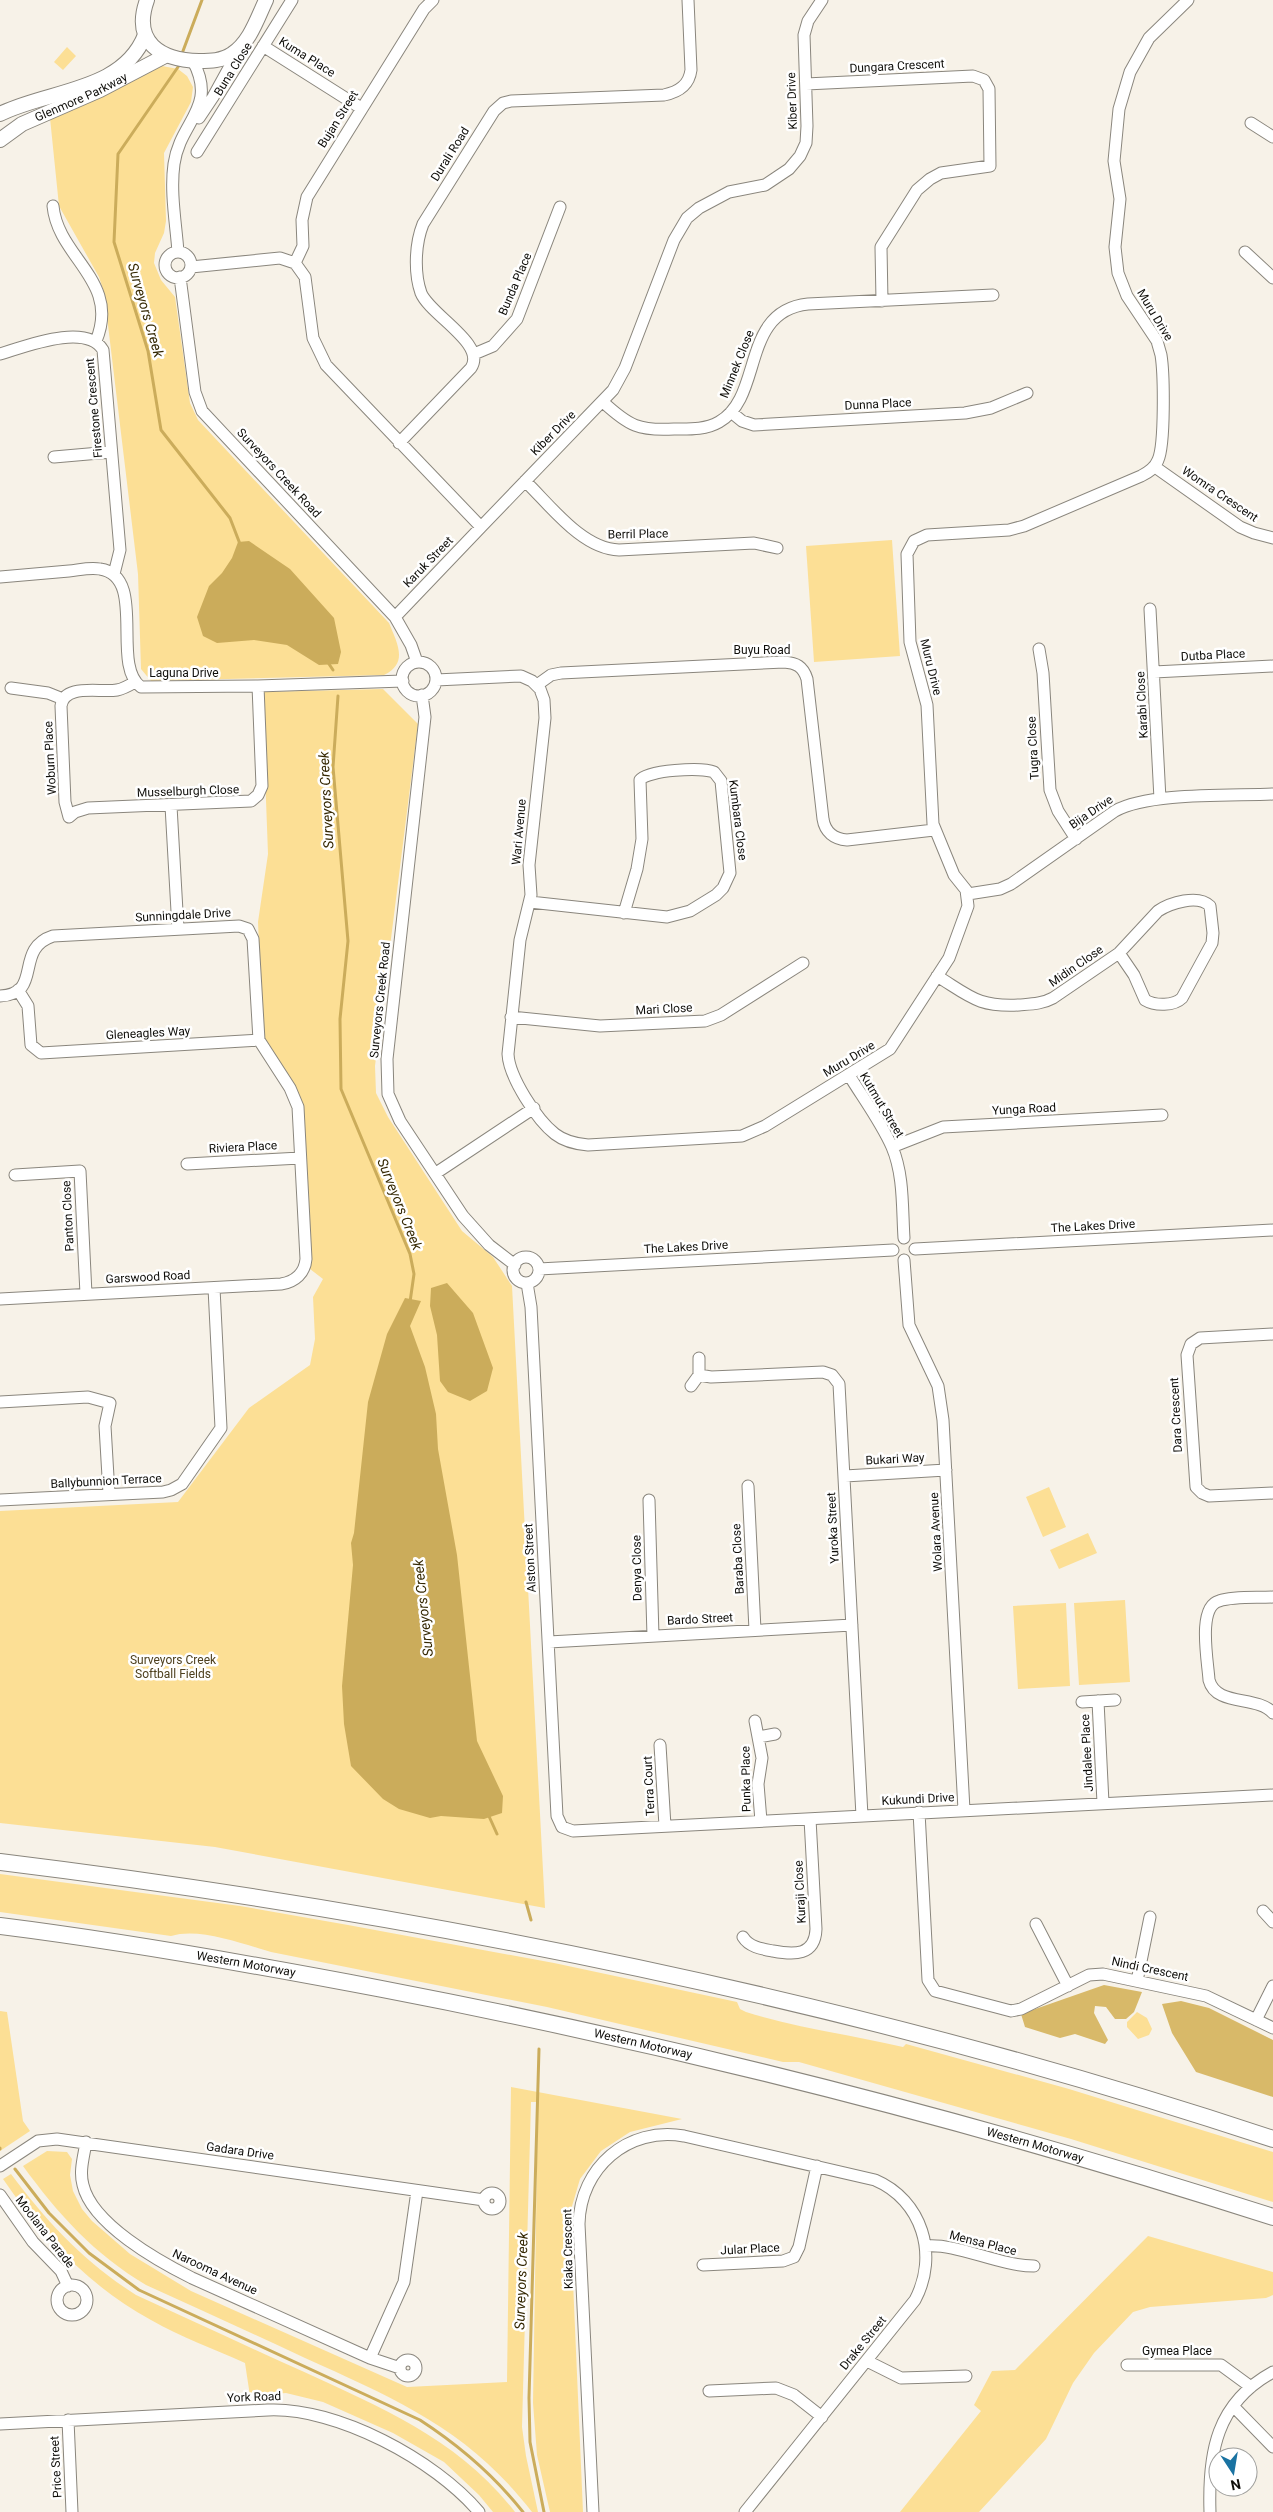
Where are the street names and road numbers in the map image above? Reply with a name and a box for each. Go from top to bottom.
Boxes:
street label: Kuma Place [276,34,338,80]
street label: Buna Close [211,40,255,98]
street label: Dungara Crescent [849,57,945,75]
street label: Glenmore Parkway [33,70,130,125]
street label: Kiber Drive [784,72,800,130]
street label: Bujan Street [315,88,361,150]
street label: Durali Road [428,124,472,184]
street label: Bunda Place [496,251,534,317]
street label: Muru Drive [1134,287,1176,343]
street label: Minnek Close [717,328,757,400]
street label: Firestone Crescent [83,357,105,459]
street label: Dunna Place [844,395,912,413]
street label: Kiber Drive [528,408,578,458]
street label: Surveyors Creek Road [234,426,324,520]
street label: Womra Crescent [1179,463,1261,525]
street label: Berril Place [608,526,668,542]
street label: Karuk Street [400,534,456,590]
street label: Muru Drive [917,637,945,697]
street label: Buyu Road [734,643,790,657]
street label: Dutba Place [1181,646,1245,664]
street label: Laguna Drive [149,666,219,680]
street label: Karabi Close [1133,671,1151,739]
street label: Tugra Close [1024,716,1042,780]
street label: Woburn Place [41,721,59,795]
street label: Kumbara Close [726,779,750,861]
street label: Musselburgh Close [137,782,239,800]
street label: Bija Drive [1066,792,1116,832]
street label: Wari Avenue [509,798,529,866]
street label: Sunningdale Drive [135,906,231,924]
street label: Surveyors Creek Road [367,941,393,1059]
street label: Midin Close [1046,942,1106,990]
street label: Mari Close [635,1001,693,1017]
street label: Gleneagles Way [105,1024,191,1042]
street label: Muru Drive [821,1038,877,1080]
street label: Kutmut Street [857,1070,907,1140]
street label: Yunga Road [992,1100,1056,1118]
street label: Riviera Place [208,1138,278,1156]
street label: Panton Close [59,1180,77,1252]
street label: The Lakes Drive [1050,1217,1136,1235]
street label: The Lakes Drive [643,1238,729,1256]
street label: Garswood Road [105,1268,191,1286]
street label: Dara Crescent [1167,1377,1185,1453]
street label: Bukari Way [865,1450,925,1468]
street label: Ballybunnion Terrace [50,1471,162,1491]
street label: Yuroka Street [824,1492,842,1564]
street label: Wolara Avenue [927,1492,945,1572]
street label: Alston Street [521,1523,539,1593]
street label: Baraba Close [729,1523,747,1595]
street label: Denya Close [629,1535,645,1601]
street label: Bardo Street [667,1610,733,1628]
street label: Jindalee Place [1078,1714,1096,1792]
street label: Punka Place [738,1746,754,1812]
street label: Terra Court [640,1756,658,1816]
street label: Kukundi Drive [881,1790,955,1808]
street label: Kuraji Close [791,1860,809,1924]
street label: Western Motorway [195,1948,297,1980]
street label: Nindi Crescent [1110,1954,1190,1984]
street label: Western Motorway [593,2026,694,2062]
street label: Western Motorway [985,2124,1086,2166]
street label: Gadara Drive [205,2139,275,2163]
street label: Moolana Parade [13,2193,77,2271]
street label: Kiaka Crescent [560,2209,576,2289]
street label: Mensa Place [948,2228,1018,2258]
street label: Jular Place [720,2240,780,2258]
street label: Narooma Avenue [170,2246,260,2298]
street label: Drake Street [837,2313,889,2373]
street label: Gymea Place [1142,2344,1212,2358]
street label: York Road [227,2389,281,2405]
street label: Price Street [47,2436,65,2498]

